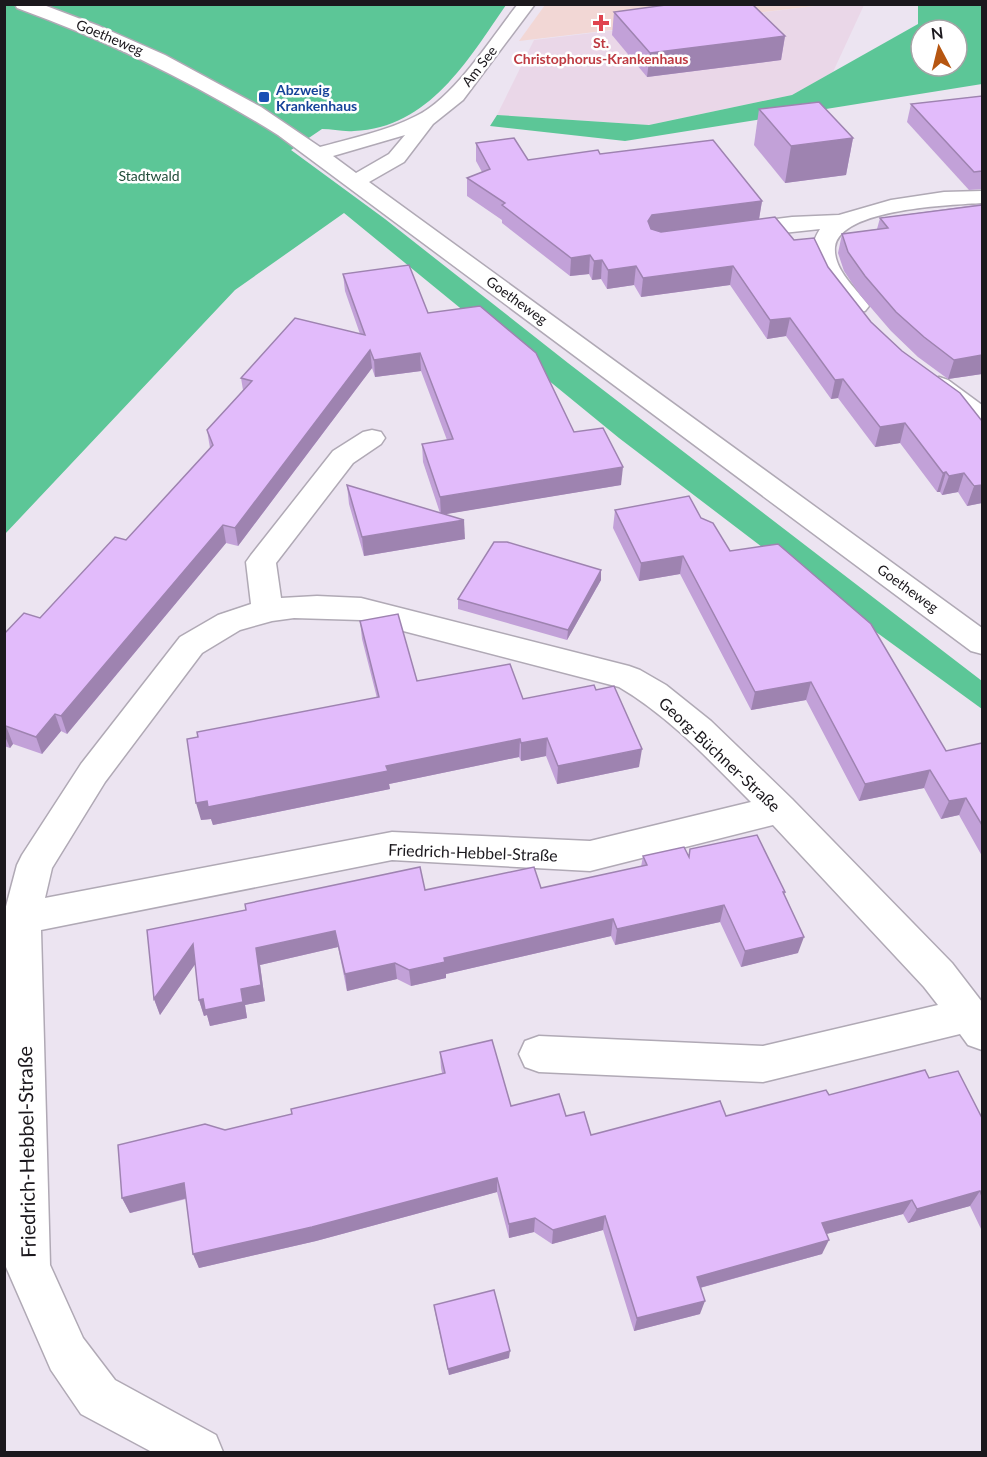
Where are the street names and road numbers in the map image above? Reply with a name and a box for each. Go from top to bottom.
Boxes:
street label: Goetheweg [74,15,146,59]
street label: Am See [458,42,500,90]
street label: Goetheweg [483,272,551,328]
street label: Goetheweg [874,560,942,616]
street label: Georg-Büchner-Straße [655,693,785,815]
street label: Friedrich-Hebbel-Straße [388,840,558,864]
street label: Friedrich-Hebbel-Straße [12,1046,40,1258]

